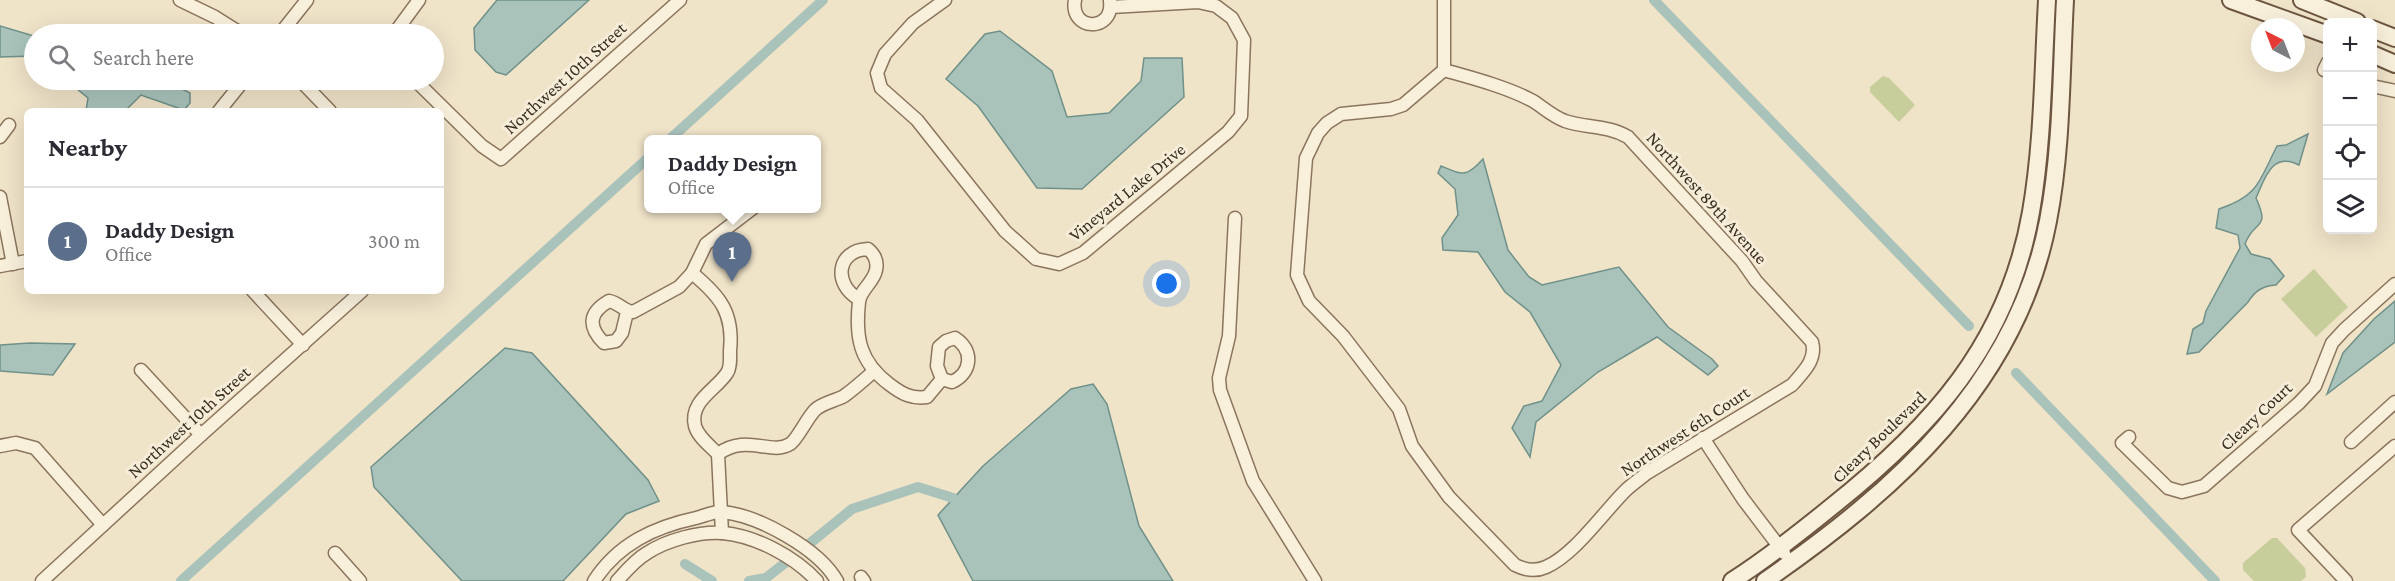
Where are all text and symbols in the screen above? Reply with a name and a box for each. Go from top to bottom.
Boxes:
street label: Northwest 10th Street [500,17,631,138]
north arrow [2251,18,2305,72]
map controls [2323,18,2377,234]
button: + [2323,18,2377,72]
search box [24,24,444,90]
icon: search [45,41,78,74]
text: Search here [93,45,194,70]
button: − [2323,72,2377,126]
button: locate [2323,126,2377,180]
street label: Northwest 89th Avenue [1642,128,1772,268]
text: Nearby [48,133,127,162]
popup [644,135,821,213]
street label: Vineyard Lake Drive [1065,139,1189,245]
text: Daddy Design [668,151,797,176]
text: Office [668,176,715,198]
button: layers [2323,180,2377,234]
text: Daddy Design [105,218,234,243]
text: 1 [64,230,71,252]
text: 300 m [368,230,420,252]
pin: 1 [712,232,752,282]
text: Office [105,243,152,265]
your location [1152,269,1181,298]
street label: Northwest 10th Street [124,361,255,482]
street label: Cleary Court [2216,377,2297,454]
street label: Northwest 6th Court [1617,381,1754,480]
street label: Cleary Boulevard [1828,387,1930,487]

